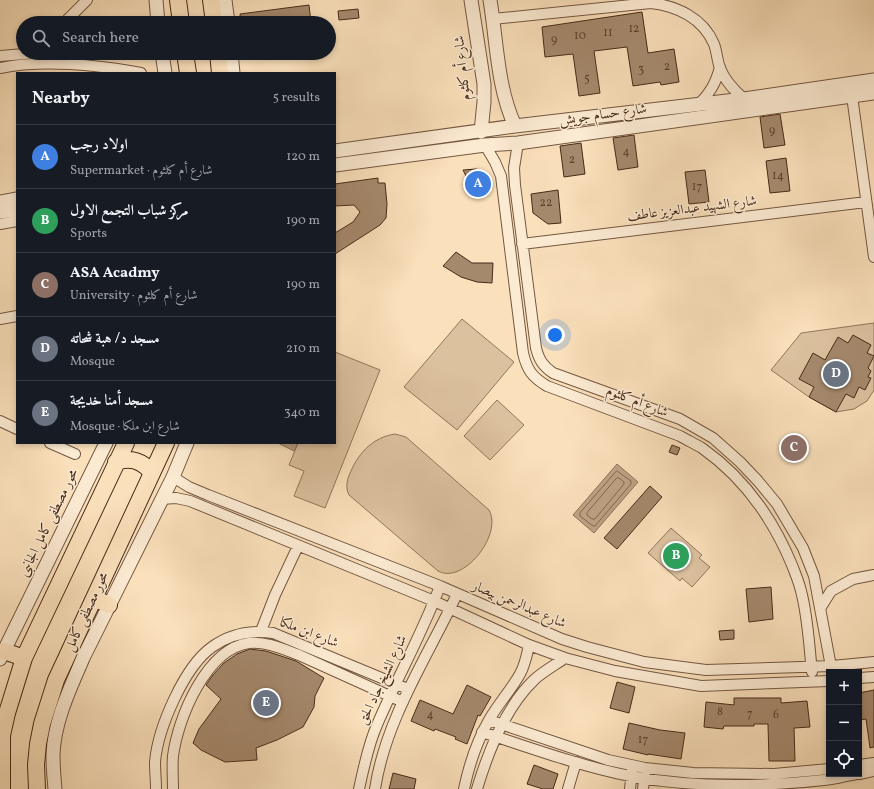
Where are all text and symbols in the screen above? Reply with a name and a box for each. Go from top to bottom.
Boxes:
search box [16,16,336,60]
house number: 12 [628,21,640,37]
house number: 11 [603,25,613,41]
icon: search [30,27,52,49]
text: Search here [62,28,139,49]
house number: 10 [574,28,586,44]
house number: 9 [551,32,557,48]
street label: شارع أم كلثوم [448,34,478,102]
house number: 2 [664,59,670,75]
house number: 3 [638,62,644,78]
house number: 5 [584,71,590,87]
text: Nearby [32,87,90,110]
text: 5 results [273,89,320,107]
street label: شارع حسام جويش [558,99,648,133]
house number: 9 [769,123,775,139]
text: اولاد رجب [70,135,128,156]
house number: 4 [622,144,630,160]
text: A [40,148,50,166]
text: 120 m [286,148,320,166]
house number: 2 [569,152,575,168]
text: Supermarket · شارع أم كلثوم [70,162,213,180]
house number: 14 [772,168,784,184]
pin: A [465,169,491,199]
house number: 17 [692,179,702,195]
street label: شارع الشهيد عبدالعزيز عاطف [626,192,758,227]
house number: 22 [540,195,552,211]
text: مركز شباب التجمع الاول [70,201,189,222]
text: B [41,212,49,230]
text: 190 m [286,212,320,230]
text: Sports [70,225,107,243]
text: ASA Acadmy [70,263,160,284]
text: C [41,276,49,294]
text: 190 m [286,276,320,294]
text: University · شارع أم كلثوم [70,287,198,305]
your location [545,325,565,345]
text: مسجد د/ هبة شحاته [70,329,160,350]
text: D [40,340,50,358]
text: 210 m [286,340,320,358]
text: Mosque [70,353,115,371]
pin: D [823,359,849,389]
street label: شارع أم كلثوم [603,380,671,424]
text: مسجد أمنا خديجة [70,391,153,412]
text: E [41,404,49,422]
text: 340 m [284,404,320,422]
text: Mosque · شارع ابن ملكا [70,418,180,436]
pin: C [781,433,807,463]
street label: محور مصطفى كامل الجانبى [15,465,84,580]
pin: B [663,541,689,571]
street label: محور مصطفى كامل [60,569,114,655]
street label: شارع عبدالرحمن بيصار [467,576,569,634]
street label: شارع ابن ملكا [276,613,341,654]
street label: شارع الشيخ جاد الحق [354,632,414,729]
map controls [826,669,862,777]
button: + [826,669,862,705]
pin: E [253,688,279,718]
house number: 8 [717,704,723,720]
button: − [826,705,862,741]
house number: 7 [747,706,753,722]
house number: 4 [426,707,434,723]
house number: 6 [773,707,779,723]
house number: 17 [638,732,648,748]
button: locate [826,741,862,777]

